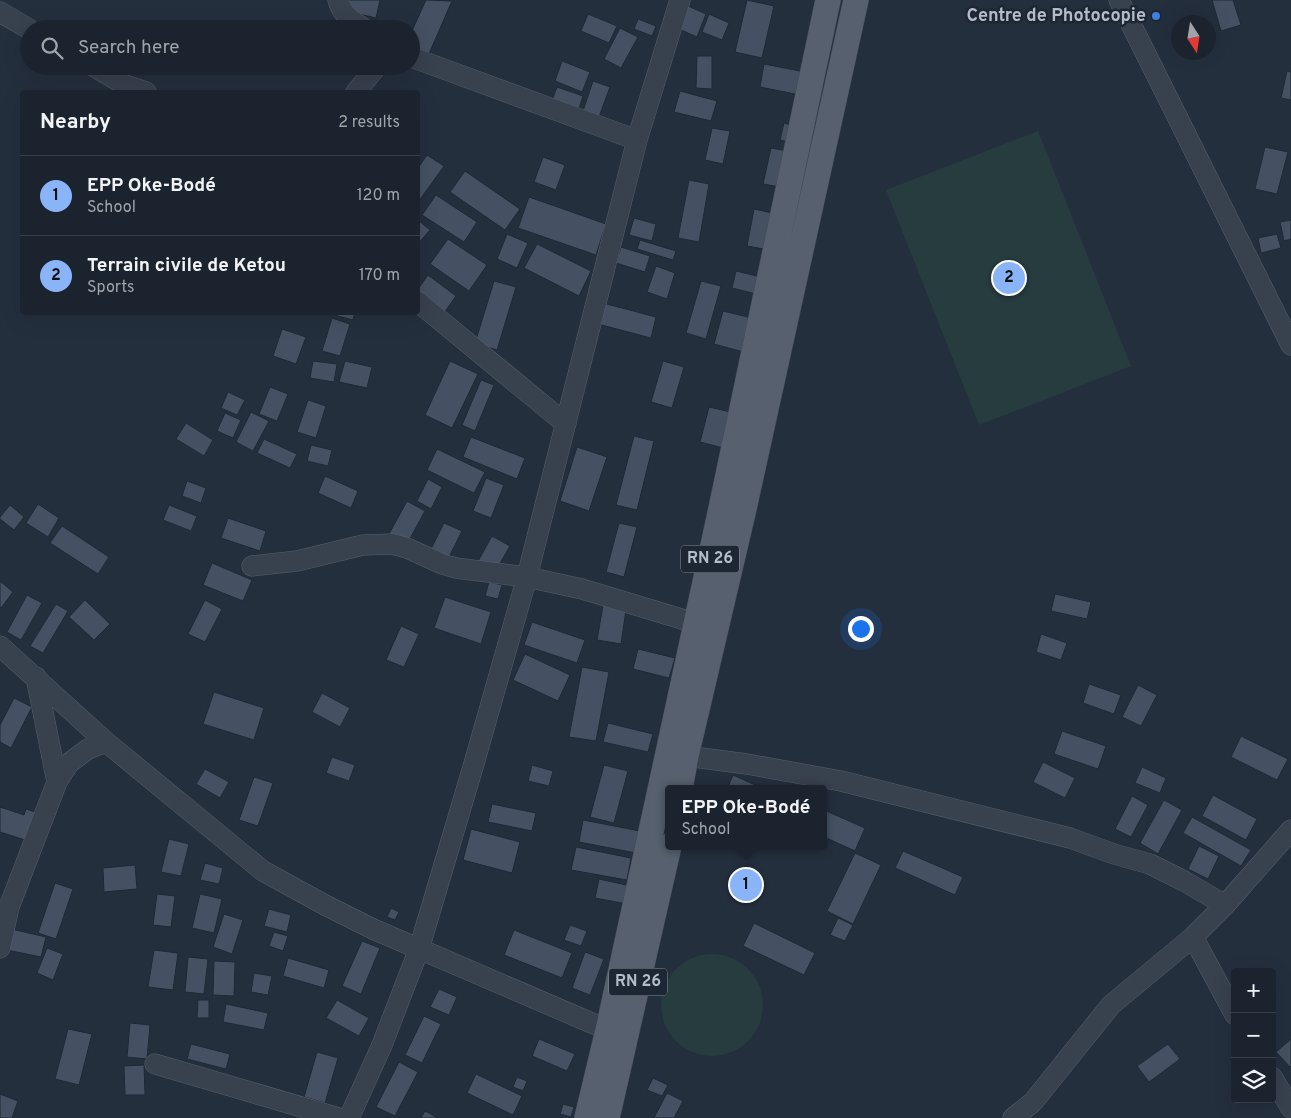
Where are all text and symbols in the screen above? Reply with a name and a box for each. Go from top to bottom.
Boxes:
place label: Centre de Photocopie [966,5,1146,28]
marker: Centre de Photocopie [1150,10,1162,22]
north arrow [1171,15,1216,60]
search box [20,20,420,75]
icon: search [38,34,66,62]
text: Search here [78,36,180,60]
text: Nearby [40,109,111,136]
text: 2 results [338,113,400,133]
text: EPP Oke-Bodé [87,174,216,198]
text: 1 [53,186,59,206]
text: 120 m [357,186,400,206]
text: School [87,198,136,218]
text: Terrain civile de Ketou [87,254,286,278]
pin: 2 [993,259,1025,297]
text: 2 [51,266,61,286]
text: 170 m [359,266,400,286]
text: Sports [87,278,135,298]
road number: RN 26 [681,546,739,572]
your location [848,616,874,642]
popup [665,785,827,850]
text: EPP Oke-Bodé [682,796,810,820]
text: School [682,820,730,840]
pin: 1 [730,866,762,904]
map controls [1231,968,1276,1103]
button: + [1231,968,1276,1013]
road number: RN 26 [609,969,667,996]
button: − [1231,1013,1276,1058]
button: layers [1231,1058,1276,1103]

